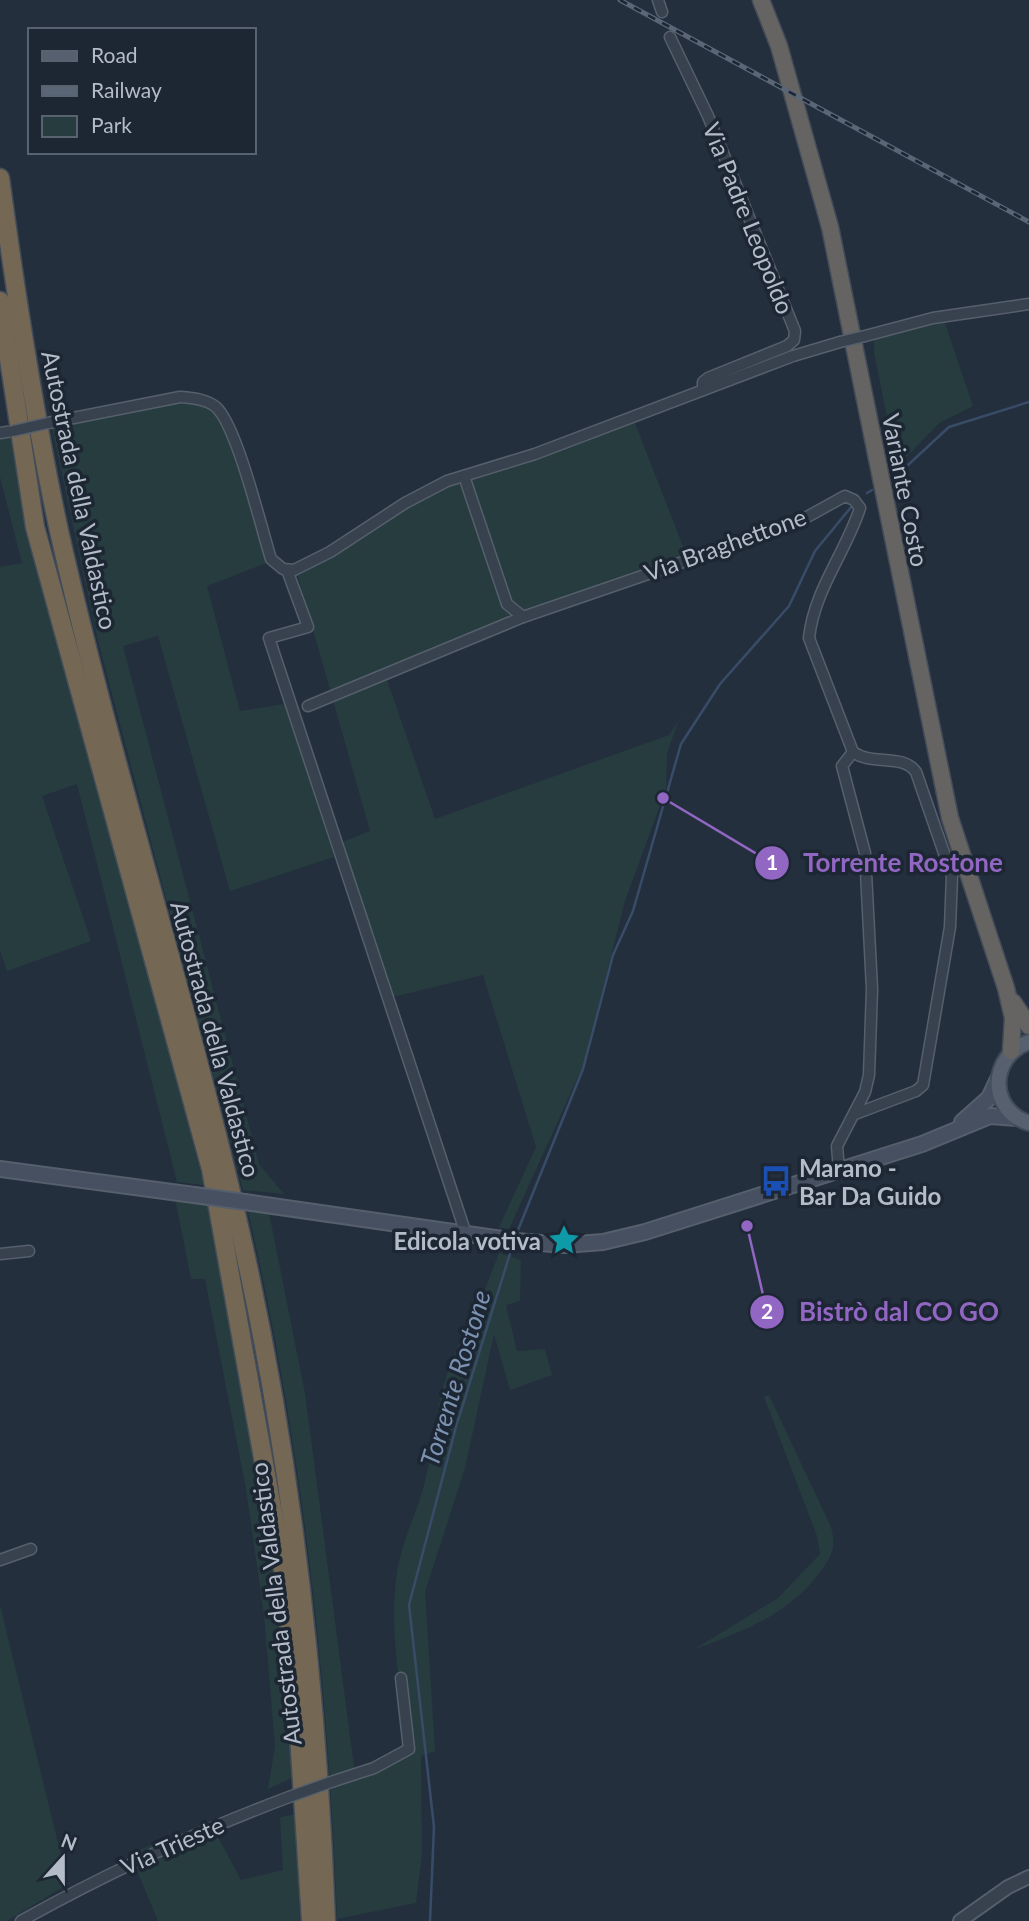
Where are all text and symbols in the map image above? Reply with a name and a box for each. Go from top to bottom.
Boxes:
legend [28,28,256,154]
text: Road [91,42,138,67]
text: Railway [91,77,162,102]
text: Park [91,112,132,137]
street label: Via Padre Leopoldo [697,118,801,318]
street label: Autostrada della Valdastico [36,348,124,632]
street label: Variante Costo [877,411,935,569]
street label: Via Braghettone [640,501,810,587]
callout: Torrente Rostone [754,839,1017,886]
text: Torrente Rostone [803,846,1003,878]
text: 1 [766,849,778,874]
street label: Autostrada della Valdastico [165,898,267,1180]
place label: Marano - Bar Da Guido [799,1153,941,1210]
bus stop icon: Marano - Bar Da Guido [759,1164,793,1198]
place icon: Edicola votiva [547,1223,581,1257]
place label: Edicola votiva [394,1226,541,1255]
water label: Torrente Rostone [413,1286,497,1470]
callout: Bistrò dal CO GO [750,1289,1013,1336]
text: Bistrò dal CO GO [799,1295,999,1327]
text: 2 [761,1298,773,1323]
street label: Autostrada della Valdastico [243,1461,307,1747]
street label: Via Trieste [116,1809,228,1881]
north arrow [28,1823,98,1893]
text: N [58,1828,80,1855]

